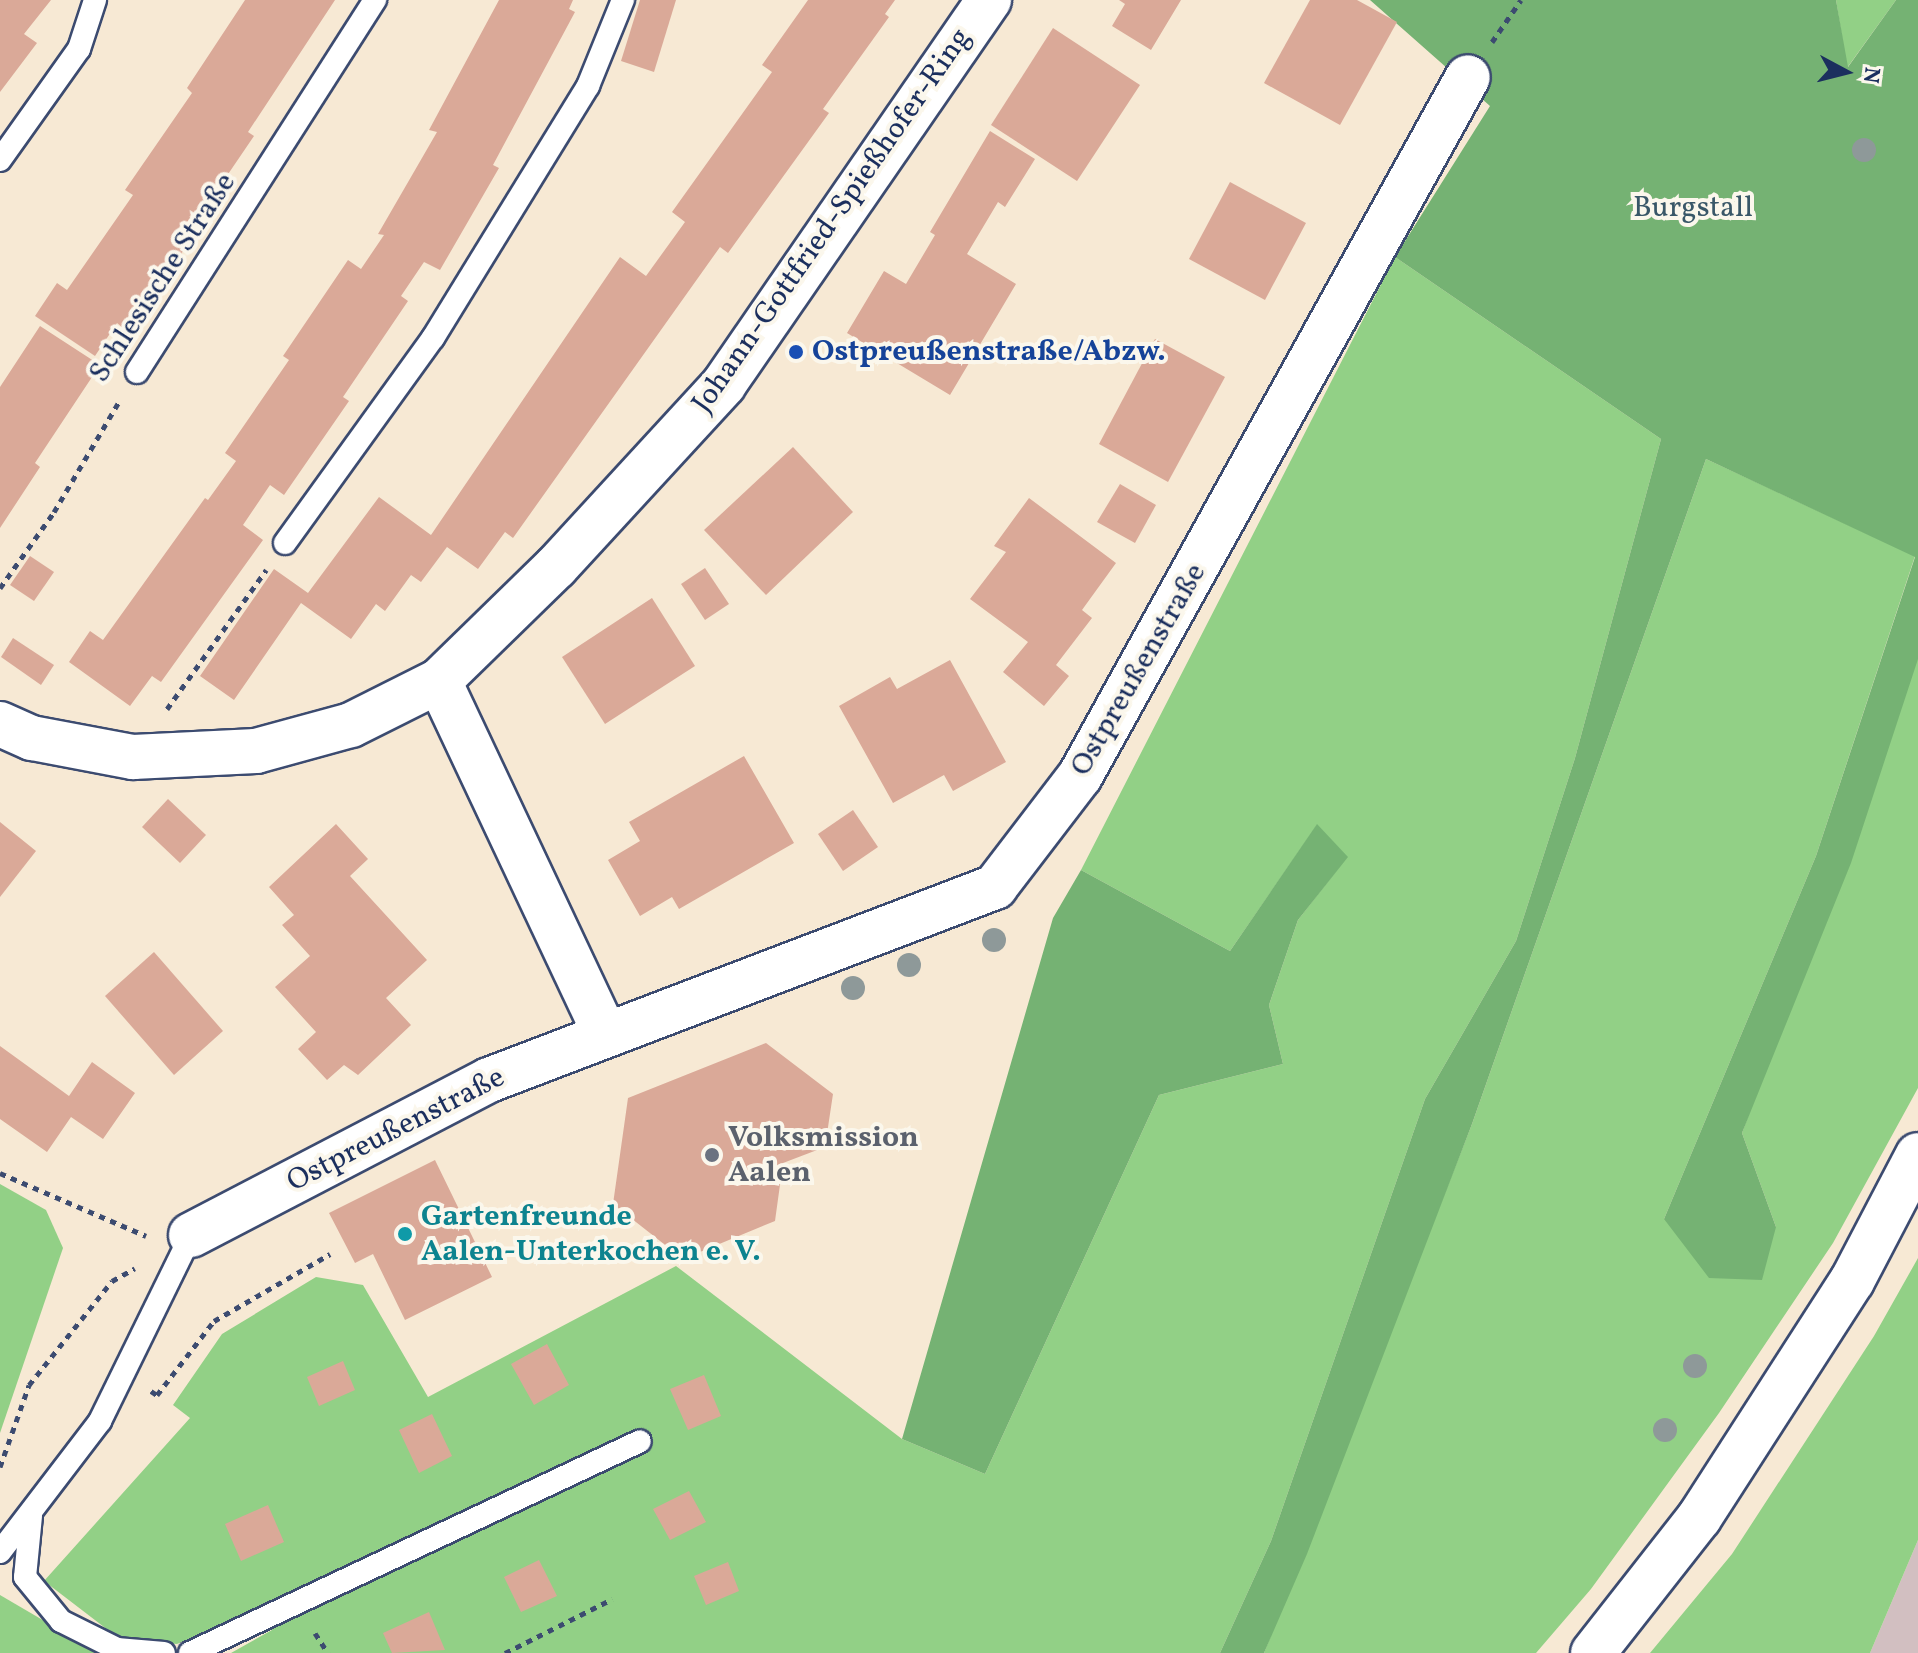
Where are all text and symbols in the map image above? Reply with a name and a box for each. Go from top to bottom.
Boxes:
street label: Johann-Gottfried-Spießhofer-Ring [685,22,979,420]
north arrow [1806,32,1886,112]
text: N [1854,65,1887,85]
street label: Schlesische Straße [82,166,244,390]
park label: Burgstall [1633,190,1753,226]
place label: Ostpreußenstraße/Abzw. [812,334,1166,370]
marker: Ostpreußenstraße/Abzw. [787,343,805,361]
street label: Ostpreußenstraße [1064,557,1214,783]
street label: Ostpreußenstraße [281,1060,511,1200]
place label: Volksmission Aalen [728,1120,919,1190]
marker: Volksmission Aalen [703,1146,721,1164]
place label: Gartenfreunde Aalen-Unterkochen e. V. [421,1199,762,1270]
marker: Gartenfreunde Aalen-Unterkochen e. V. [396,1225,414,1243]

